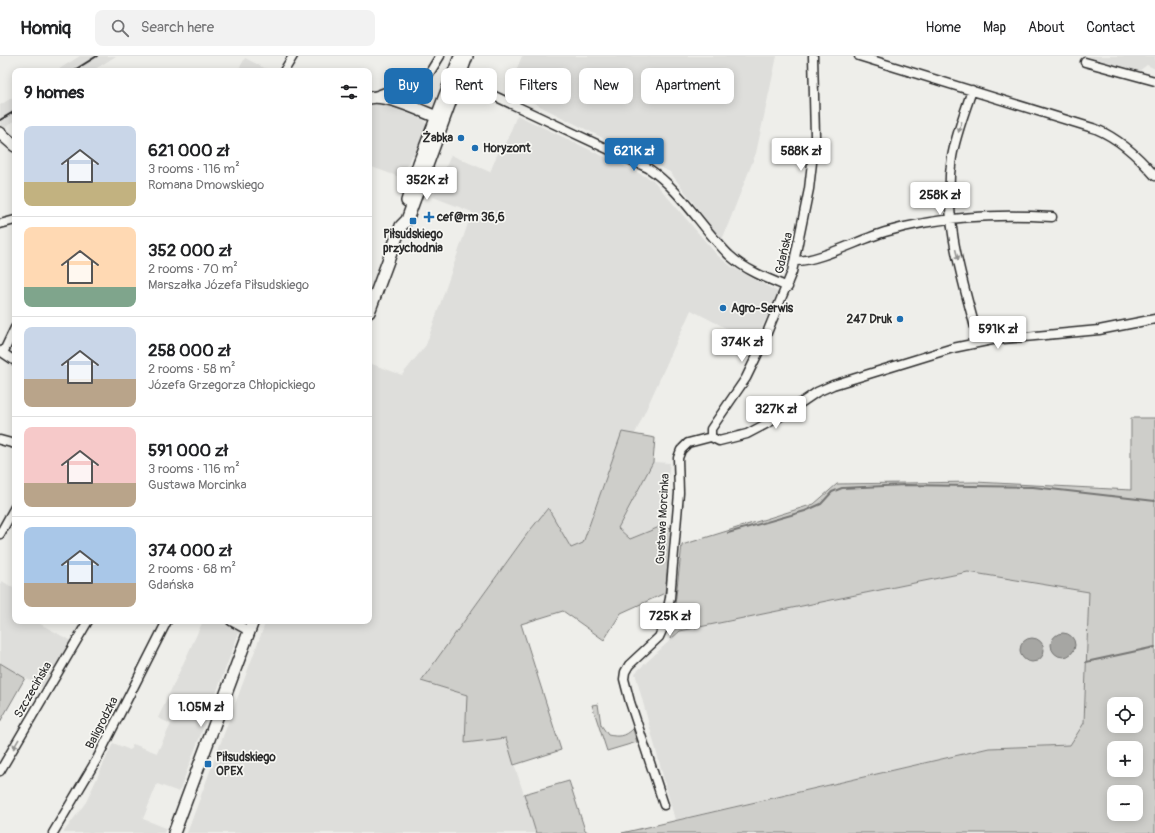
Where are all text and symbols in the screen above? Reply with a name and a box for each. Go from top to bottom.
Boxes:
search box [95,10,375,46]
text: Homiq [20,16,71,40]
icon: search [109,17,131,39]
text: Search here [141,18,214,37]
text: Home [926,19,961,36]
text: Map [983,19,1006,36]
text: About [1028,19,1064,36]
text: Contact [1086,19,1135,36]
chip: Buy [384,68,433,104]
chip: Rent [441,68,497,104]
chip: Filters [505,68,571,104]
chip: New [579,68,633,104]
chip: Apartment [641,68,734,104]
icon: filters [338,81,360,103]
text: 9 homes [24,82,84,103]
one-way arrow [957,122,963,134]
place label: Żabka [422,130,453,146]
marker: Żabka [456,133,466,143]
pin: 621K zł [597,138,671,172]
pin: 588K zł [764,138,838,172]
text: 621 000 zł [148,140,229,161]
place label: Horyzont [483,141,532,156]
icon: home [56,142,104,190]
marker: Horyzont [470,143,480,153]
text: 621K zł [614,143,654,159]
text: 588K zł [781,143,821,159]
text: 3 rooms · 116 m² [148,161,240,177]
pin: 352K zł [390,167,464,201]
text: 352K zł [406,172,448,188]
text: Romana Dmowskiego [148,177,264,193]
pin: 258K zł [903,182,977,216]
text: 258K zł [919,187,961,203]
place label: cef@rm 36,6 [436,210,505,225]
marker: cef@rm 36,6 [424,212,434,222]
marker: Piłsudskiego przychodnia [408,216,418,226]
place label: Piłsudskiego przychodnia [383,227,443,256]
street label: Gdańska [772,230,796,275]
text: 352 000 zł [148,240,231,261]
icon: home [56,243,104,291]
one-way arrow [954,250,960,262]
text: 2 rooms · 70 m² [148,261,238,277]
text: Marszałka Józefa Piłsudskiego [148,277,309,293]
place label: Agro-Serwis [731,301,794,316]
marker: Agro-Serwis [718,303,728,313]
place label: 247 Druk [847,312,893,327]
marker: 247 Druk [895,314,905,324]
pin: 591K zł [961,316,1035,350]
text: 591K zł [978,321,1018,337]
pin: 374K zł [705,329,779,363]
text: 374K zł [721,334,763,350]
text: 258 000 zł [148,340,231,361]
icon: home [56,343,104,391]
text: 2 rooms · 58 m² [148,361,235,377]
text: Józefa Grzegorza Chłopickiego [148,377,316,393]
pin: 327K zł [739,396,813,430]
text: 327K zł [755,401,797,417]
text: 591 000 zł [148,440,228,461]
icon: home [56,443,104,491]
text: 3 rooms · 116 m² [148,461,240,477]
street label: Gustawa Morcinka [653,473,673,565]
text: Gustawa Morcinka [148,477,247,493]
text: 374 000 zł [148,540,232,561]
icon: home [56,543,104,591]
text: 2 rooms · 68 m² [148,561,236,577]
text: Gdańska [148,577,194,593]
pin: 725K zł [633,603,707,637]
text: 725K zł [649,608,691,624]
street label: Szczecińska [11,659,55,721]
street label: Baligrodzka [82,694,122,752]
pin: 1.05M zł [160,694,242,728]
map controls [1107,697,1143,821]
button: locate [1107,697,1143,733]
text: 1.05M zł [178,699,224,715]
one-way arrow [12,738,19,750]
button: + [1107,741,1143,777]
place label: Piłsudskiego OPEX [216,750,276,779]
marker: Piłsudskiego OPEX [203,759,213,769]
button: − [1107,785,1143,821]

